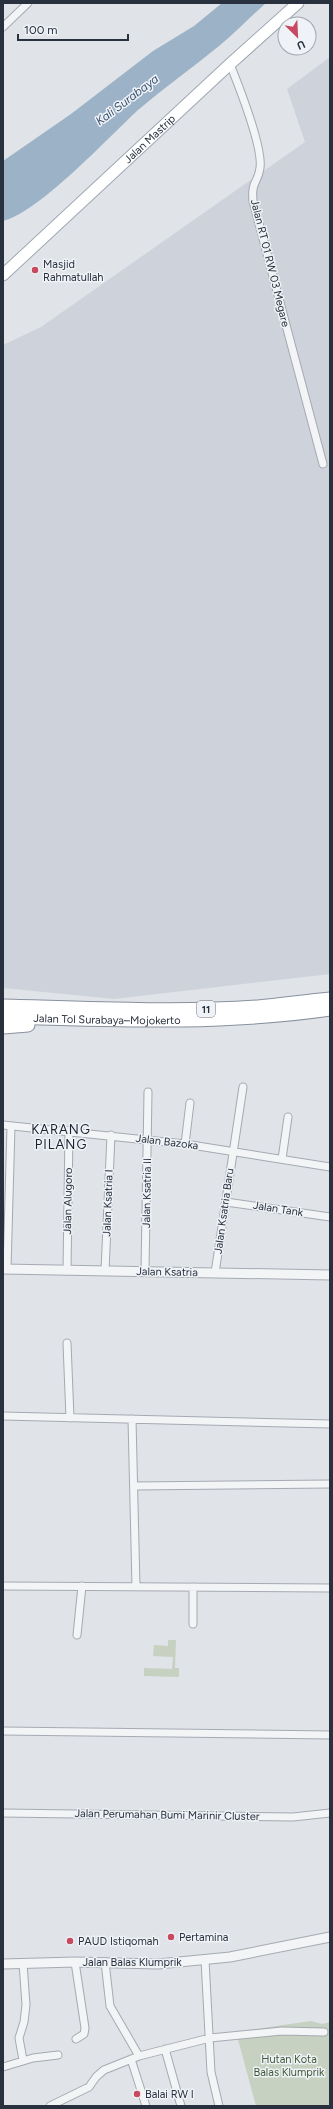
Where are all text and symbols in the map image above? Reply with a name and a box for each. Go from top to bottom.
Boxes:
scale bar [18,16,128,42]
north arrow [277,16,317,56]
text: 100 m [24,23,58,37]
text: U [294,37,307,52]
water label: Kali Surabaya [93,72,161,128]
street label: Jalan Mastrip [121,112,178,166]
street label: Jalan RT 01 RW 03 Megare [248,198,292,328]
place label: Masjid Rahmatullah [43,258,104,284]
marker: Masjid Rahmatullah [30,265,40,275]
road number: 11 [197,1001,215,1017]
street label: Jalan Tol Surabaya–Mojokerto [33,1011,181,1027]
district label: KARANG PILANG [31,1122,91,1152]
street label: Jalan Bazoka [135,1132,199,1152]
street label: Jalan Ksatria II [140,1158,154,1228]
street label: Jalan Alugoro [61,1167,75,1235]
street label: Jalan Ksatria Baru [212,1167,236,1255]
street label: Jalan Ksatria I [100,1169,116,1237]
street label: Jalan Tank [252,1199,305,1219]
street label: Jalan Ksatria [136,1265,198,1279]
street label: Jalan Perumahan Bumi Marinir Cluster [74,1807,260,1823]
place label: Pertamina [179,1931,228,1944]
marker: Pertamina [166,1932,176,1942]
place label: PAUD Istiqomah [78,1935,159,1948]
marker: PAUD Istiqomah [65,1936,75,1946]
street label: Jalan Balas Klumprik [82,1956,182,1969]
park label: Hutan Kota Balas Klumprik [254,2053,325,2079]
place label: Balai RW I [145,2088,194,2101]
marker: Balai RW I [132,2089,142,2099]

